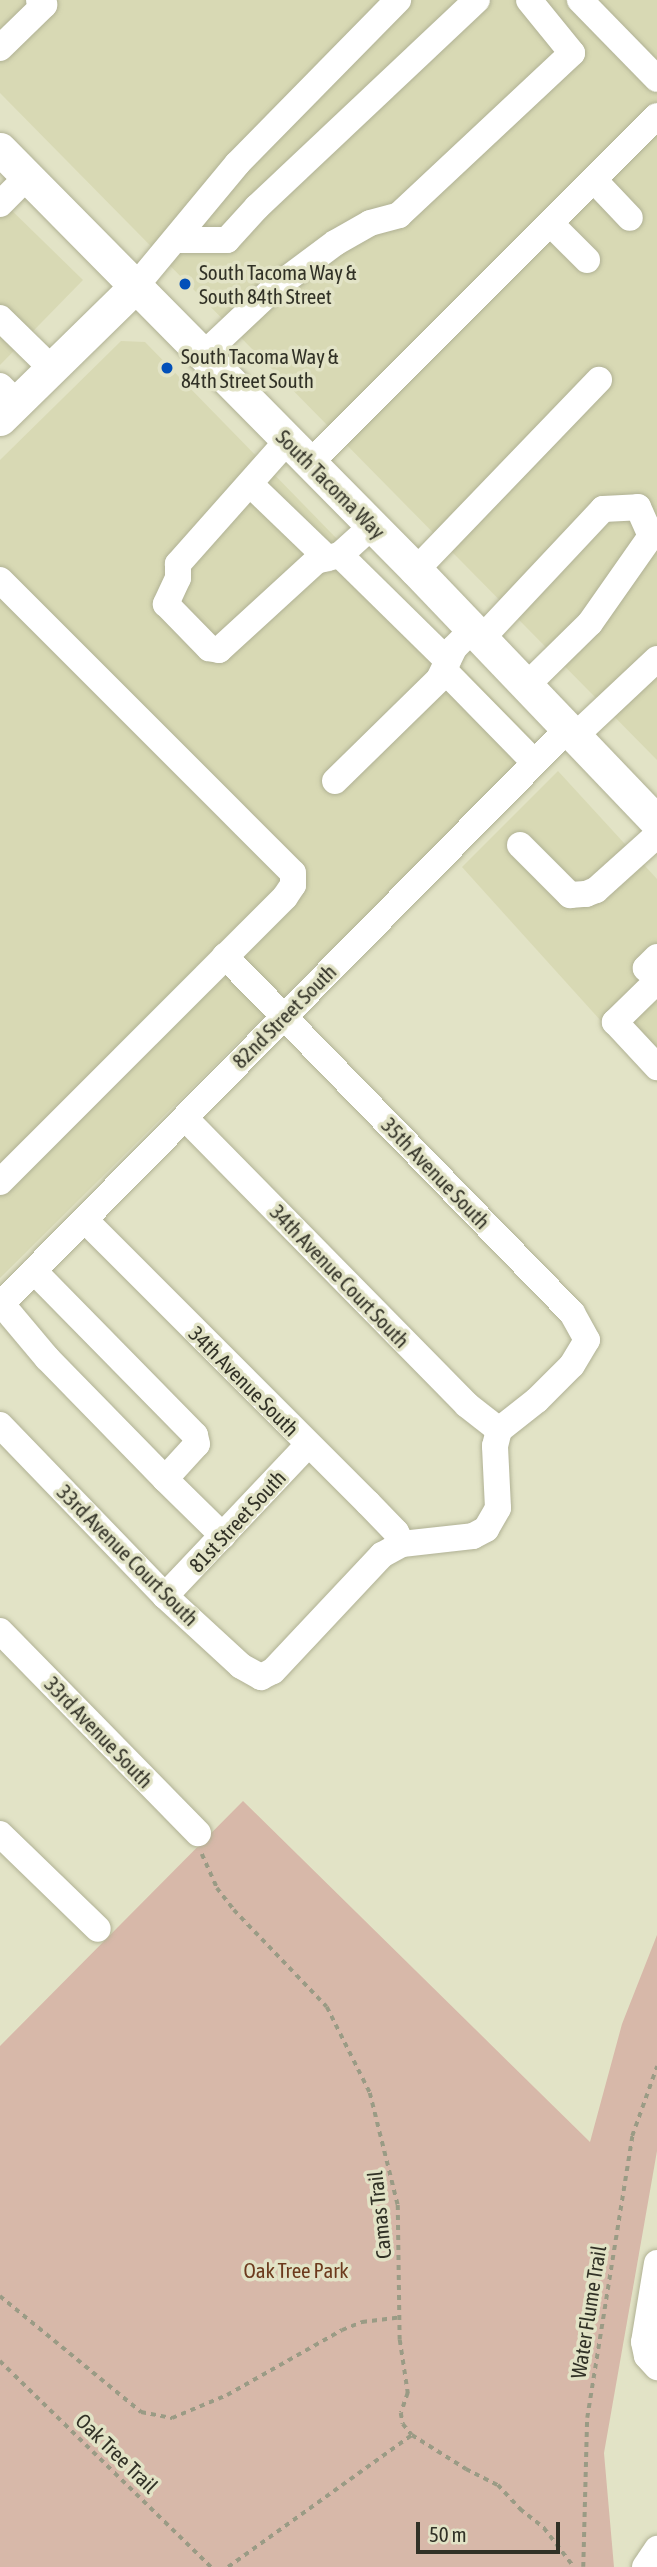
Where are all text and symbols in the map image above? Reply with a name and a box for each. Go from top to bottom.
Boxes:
place label: South Tacoma Way & South 84th Street [199,259,357,309]
marker: South Tacoma Way & South 84th Street [177,276,193,292]
place label: South Tacoma Way & 84th Street South [181,343,339,393]
marker: South Tacoma Way & 84th Street South [159,360,175,376]
street label: South Tacoma Way [271,424,391,544]
street label: 82nd Street South [227,959,341,1073]
street label: 35th Avenue South [377,1112,495,1234]
street label: 34th Avenue Court South [265,1199,415,1353]
street label: 34th Avenue South [184,1321,304,1441]
street label: 81st Street South [183,1465,291,1577]
street label: 33rd Avenue Court South [52,1479,204,1631]
street label: 33rd Avenue South [40,1671,158,1793]
street label: Camas Trail [362,2170,396,2260]
street label: Water Flume Trail [565,2244,611,2380]
park label: Oak Tree Park [243,2257,349,2283]
street label: Oak Tree Trail [71,2408,163,2498]
scale bar [419,2508,562,2552]
text: 50 m [429,2522,467,2546]

